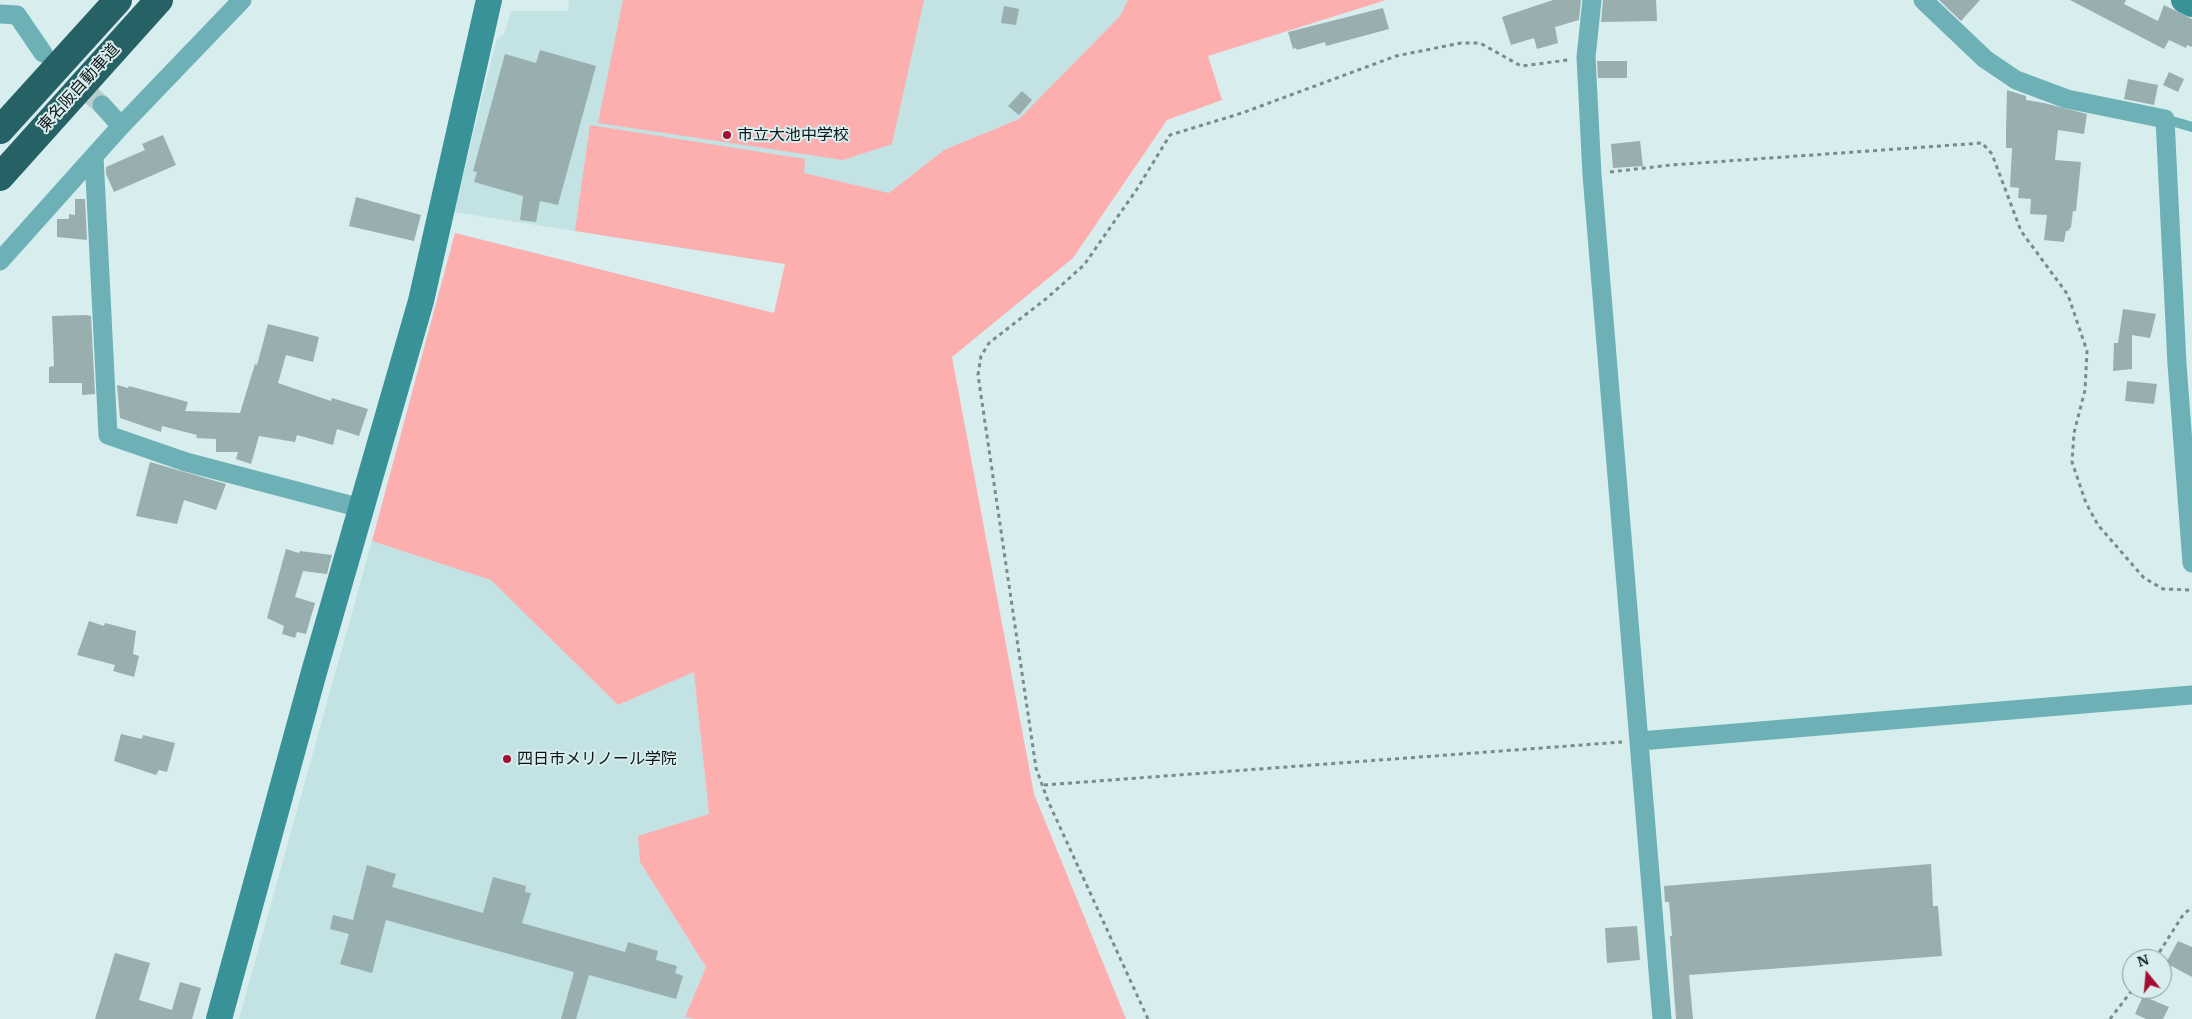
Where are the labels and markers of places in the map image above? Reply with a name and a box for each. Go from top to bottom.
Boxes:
place label: 市立大池中学校 [737,125,849,145]
marker: 市立大池中学校 [721,129,733,141]
place label: 四日市メリノール学院 [517,749,677,769]
marker: 四日市メリノール学院 [501,753,513,765]

